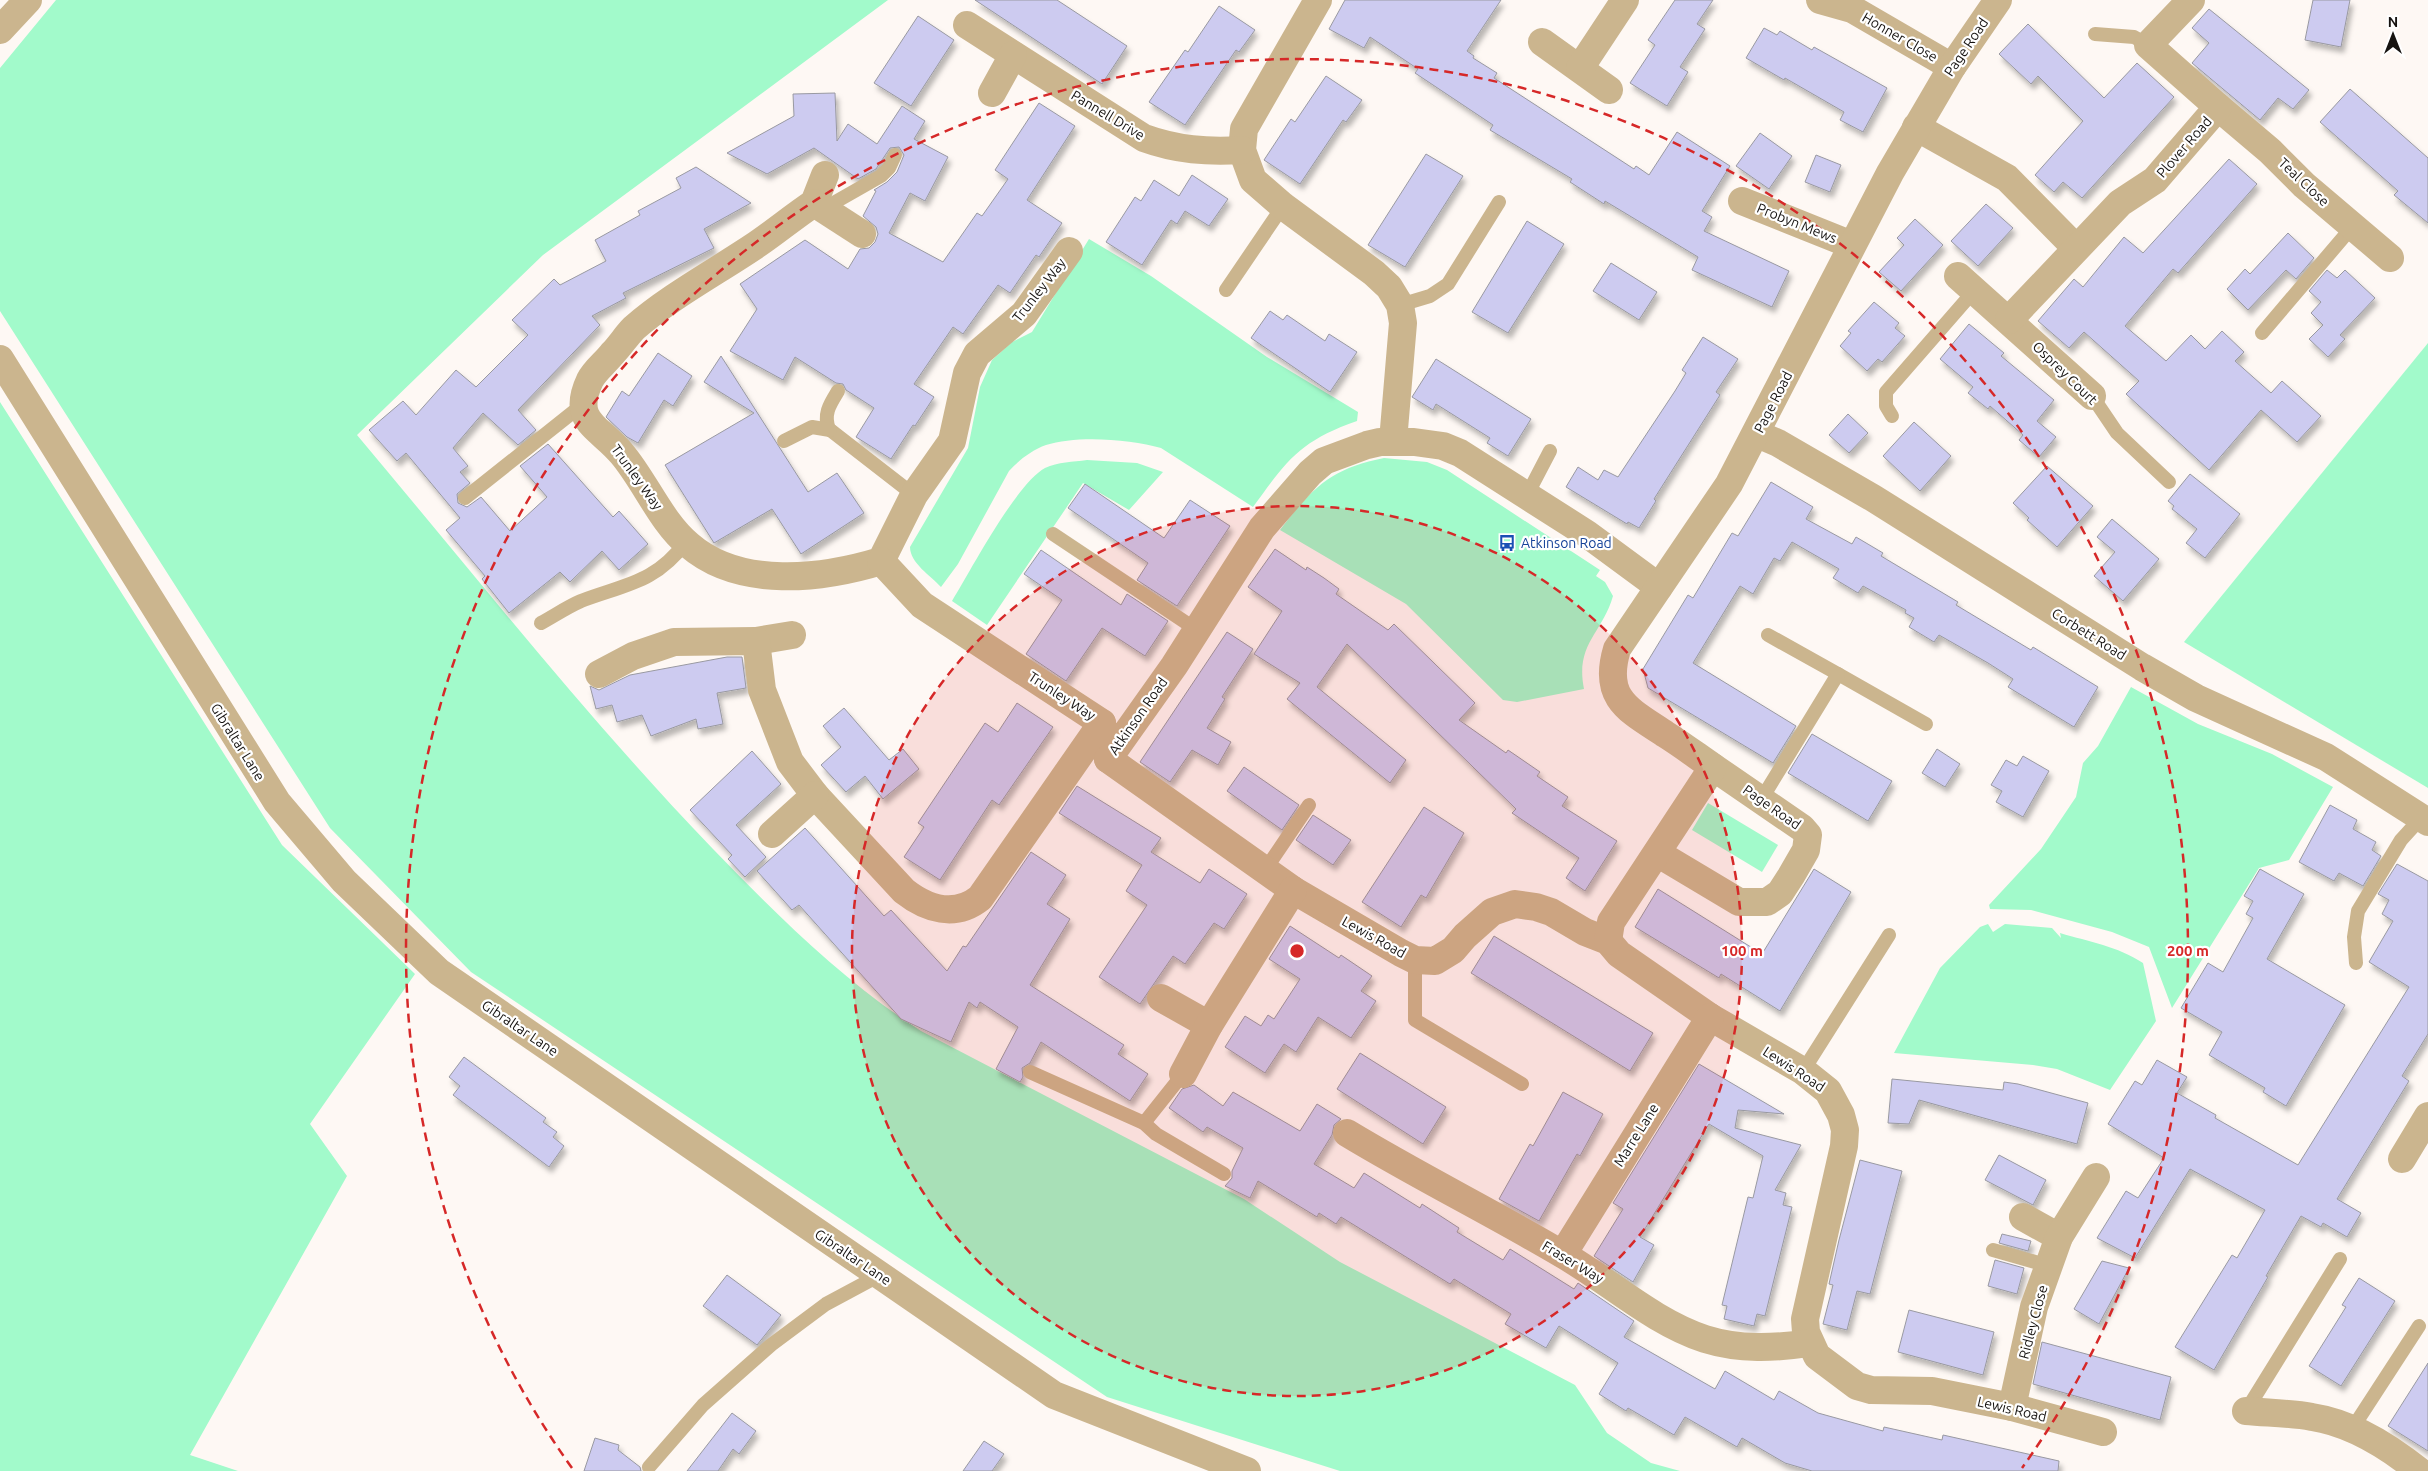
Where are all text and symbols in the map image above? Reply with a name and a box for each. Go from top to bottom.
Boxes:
street label: Honner Close [1859,9,1941,65]
north arrow [2368,10,2418,60]
text: N [2388,14,2398,30]
street label: Page Road [1941,15,1991,79]
street label: Pannell Drive [1068,87,1148,143]
street label: Plover Road [2153,113,2215,181]
street label: Teal Close [2275,155,2333,209]
street label: Probyn Mews [1755,200,1839,246]
street label: Trunley Way [1009,255,1069,325]
street label: Osprey Court [2029,338,2101,408]
street label: Page Road [1751,369,1795,435]
street label: Trunley Way [608,441,666,513]
bus stop icon: Atkinson Road [1497,533,1517,553]
place label: Atkinson Road [1521,535,1612,551]
street label: Corbett Road [2049,605,2129,663]
street label: Trunley Way [1026,668,1099,724]
street label: Atkinson Road [1105,674,1171,758]
street label: Gibraltar Lane [208,700,268,784]
street label: Page Road [1740,781,1804,833]
street label: Lewis Road [1339,913,1409,961]
centre of rings [1288,942,1306,960]
text: 100 m [1721,942,1763,959]
text: 200 m [2167,942,2209,959]
street label: Gibraltar Lane [479,997,561,1059]
street label: Lewis Road [1760,1043,1828,1095]
street label: Marre Lane [1610,1101,1662,1169]
street label: Gibraltar Lane [812,1226,894,1288]
street label: Fraser Way [1540,1237,1607,1287]
street label: Ridley Close [2015,1283,2051,1361]
street label: Lewis Road [1976,1393,2048,1425]

